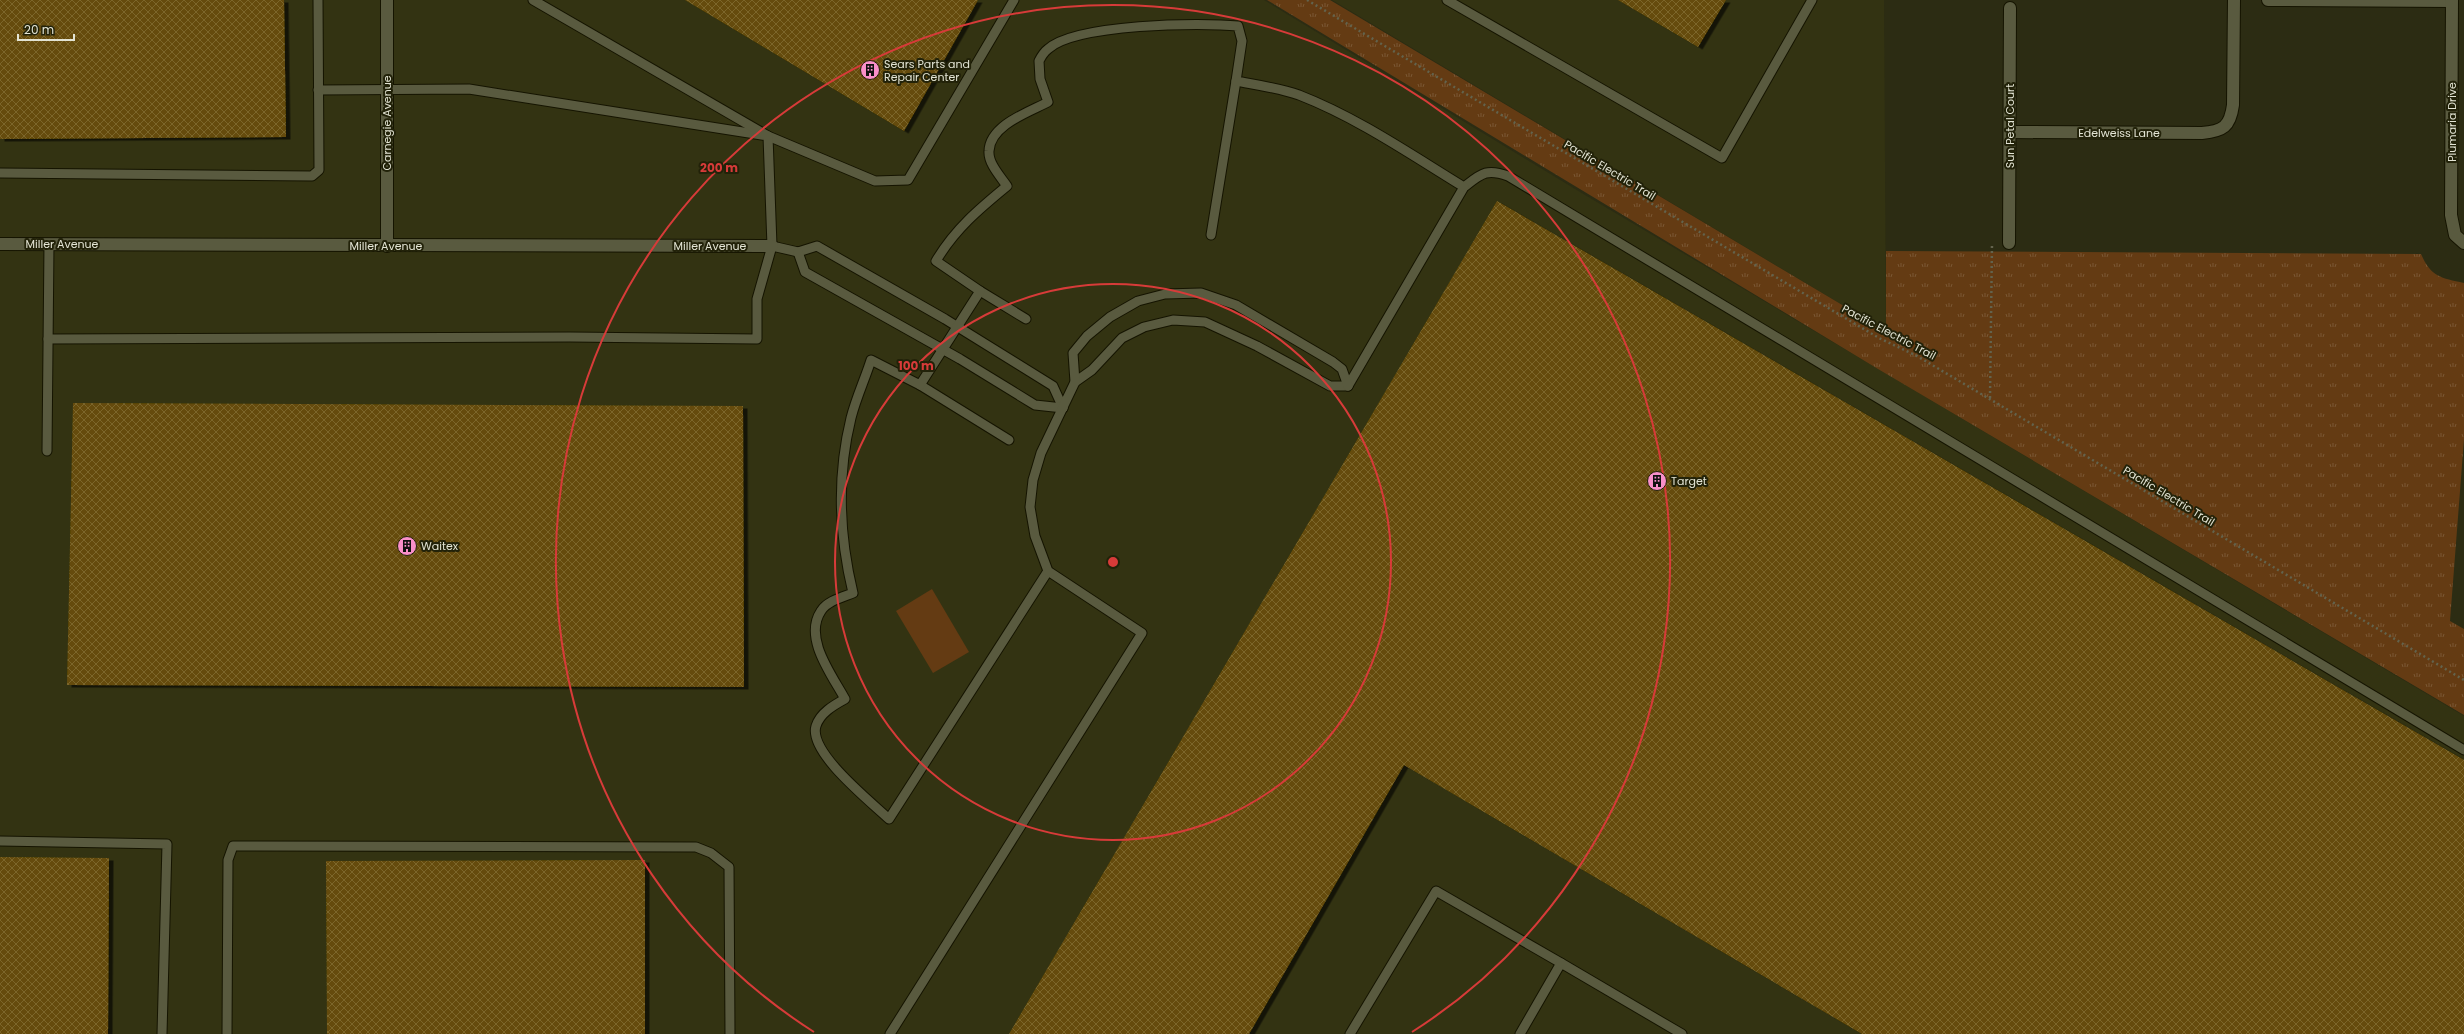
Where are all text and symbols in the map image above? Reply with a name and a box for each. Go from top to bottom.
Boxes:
scale bar [18,16,74,42]
text: 20 m [24,21,54,38]
place label: Sears Parts and Repair Center [884,56,970,85]
building icon: Sears Parts and Repair Center [859,59,881,81]
street label: Carnegie Avenue [379,75,395,171]
street label: Plumaria Drive [2444,82,2460,162]
street label: Sun Petal Court [2002,84,2018,168]
street label: Edelweiss Lane [2078,125,2160,141]
street label: Pacific Electric Trail [1561,136,1659,204]
text: 200 m [700,159,738,176]
street label: Miller Avenue [26,236,99,252]
street label: Miller Avenue [350,238,423,254]
street label: Miller Avenue [674,238,747,254]
street label: Pacific Electric Trail [1839,300,1939,364]
text: 100 m [898,357,934,374]
street label: Pacific Electric Trail [2120,462,2218,530]
building icon: Target [1646,470,1668,492]
place label: Target [1671,473,1707,489]
building icon: Waitex [396,535,418,557]
place label: Waitex [421,538,459,554]
centre of rings [1106,555,1120,569]

